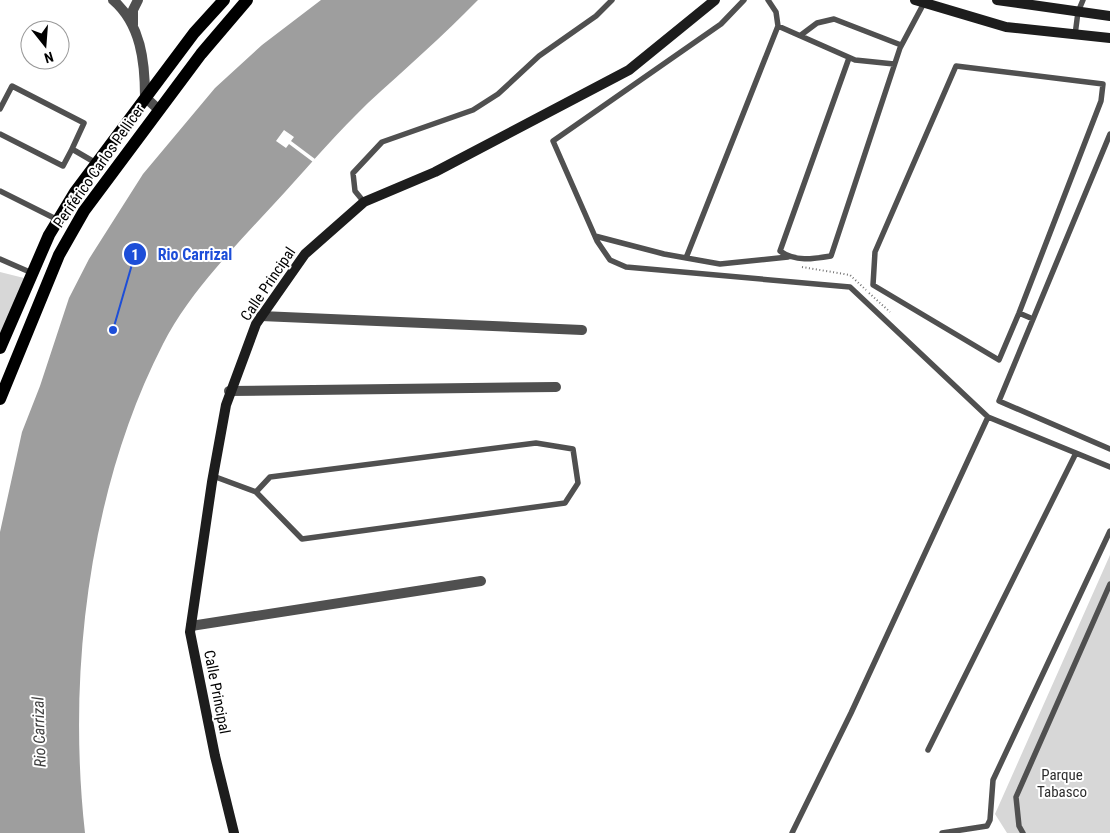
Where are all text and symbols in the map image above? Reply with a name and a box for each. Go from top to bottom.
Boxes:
north arrow [20,20,70,70]
text: N [42,49,55,66]
street label: Periférico Carlos Pellicer [50,101,149,231]
callout: Rio Carrizal [122,239,242,270]
street label: Calle Principal [237,244,299,324]
text: Rio Carrizal [158,245,232,264]
text: 1 [131,246,139,264]
street label: Calle Principal [200,649,234,735]
water label: Rio Carrizal [28,696,50,767]
park label: Parque Tabasco [1037,766,1087,801]

